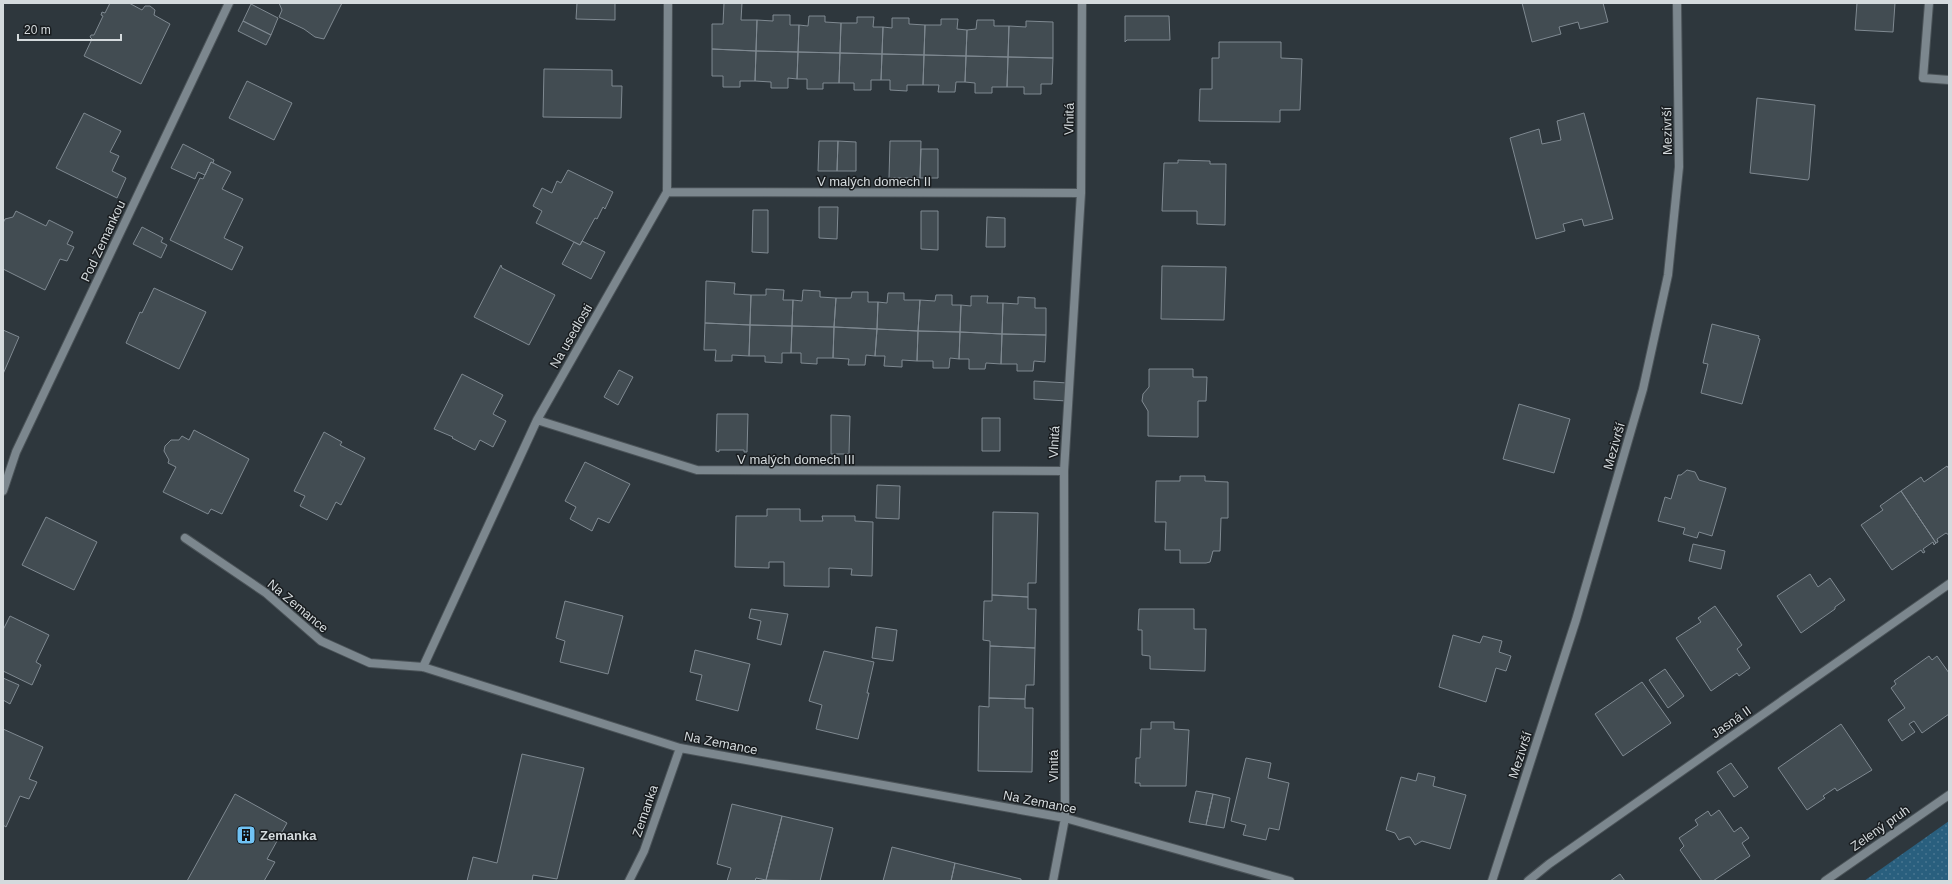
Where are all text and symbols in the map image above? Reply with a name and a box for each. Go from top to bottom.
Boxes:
scale bar [18,16,121,42]
text: 20 m [24,23,51,37]
street label: Vlnitá [1061,102,1077,135]
street label: Mezivrší [1659,106,1675,155]
street label: V malých domech II [817,174,931,189]
street label: Pod Zemankou [78,198,128,284]
street label: Na usedlosti [547,301,595,371]
street label: Mezivrší [1600,420,1628,471]
street label: Vlnitá [1046,425,1062,459]
street label: V malých domech III [737,452,855,467]
street label: Na Zemance [265,576,331,636]
street label: Jasná II [1708,703,1754,741]
street label: Na Zemance [683,729,759,757]
street label: Mezivrší [1505,729,1535,780]
street label: Vlnitá [1046,749,1061,782]
street label: Zemanka [629,782,661,839]
street label: Na Zemance [1002,788,1078,816]
street label: Zelený pruh [1848,802,1912,854]
building icon: Zemanka [235,824,257,846]
place label: Zemanka [260,828,317,843]

